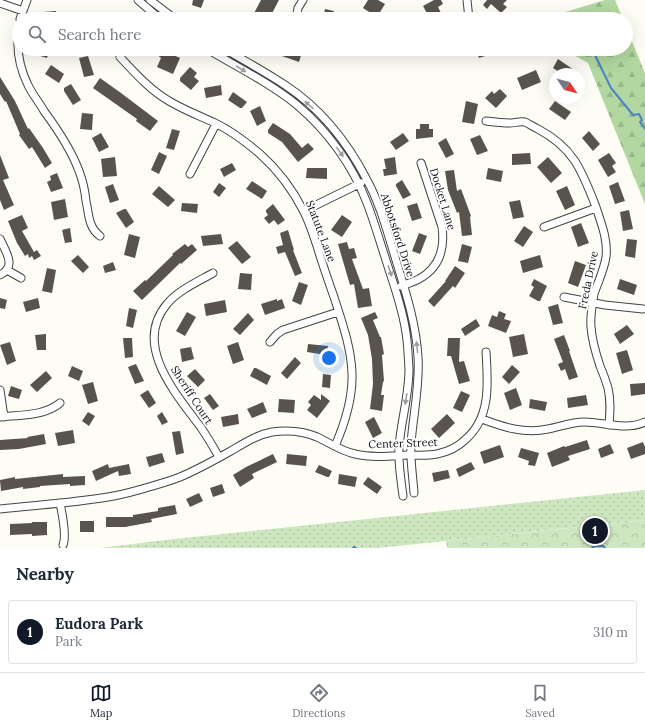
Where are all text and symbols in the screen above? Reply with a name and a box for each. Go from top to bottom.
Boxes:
search box [12,12,633,56]
icon: search [26,23,48,45]
text: Search here [58,25,141,44]
one-way arrow [236,65,246,73]
north arrow [549,68,585,104]
one-way arrow [304,100,315,109]
one-way arrow [335,146,344,157]
street label: Docket Lane [427,166,459,232]
street label: Abbotsford Drive [378,190,418,279]
street label: Statute Lane [303,198,339,264]
street label: Freda Drive [575,250,601,310]
one-way arrow [387,265,393,277]
one-way arrow [414,341,420,353]
your location [319,348,339,368]
street label: Sheriff Court [168,363,216,427]
one-way arrow [403,393,409,405]
street label: Center Street [368,435,439,451]
pin: 1 [582,516,608,546]
text: Nearby [16,563,74,585]
text: Eudora Park [55,614,143,633]
text: 1 [27,624,33,641]
text: 310 m [593,624,628,641]
text: Park [55,633,82,650]
tab: Map [90,682,112,720]
tab: Directions [292,682,345,720]
tab: Saved [525,682,555,720]

